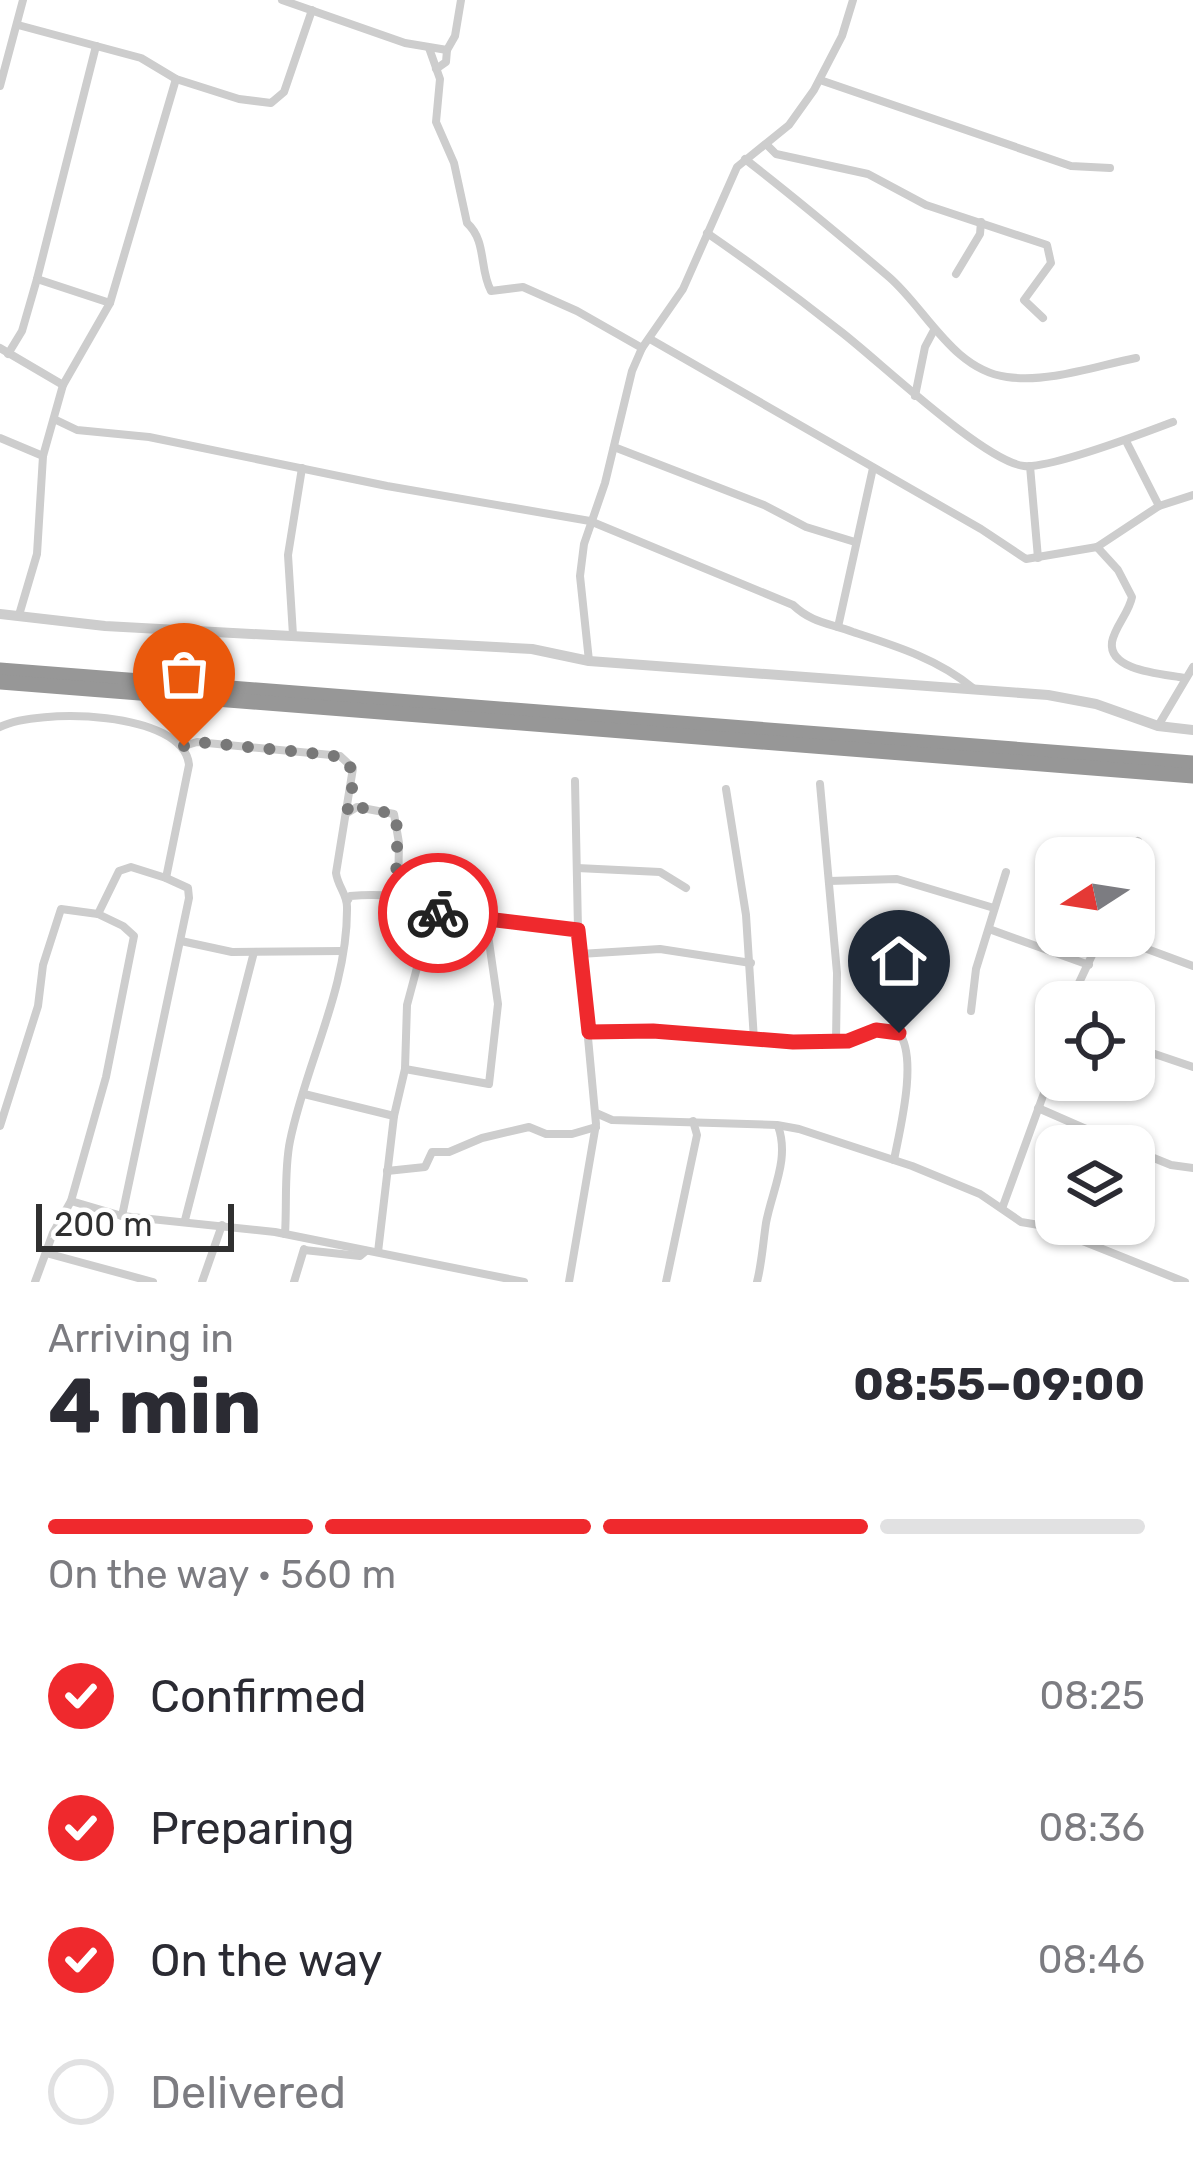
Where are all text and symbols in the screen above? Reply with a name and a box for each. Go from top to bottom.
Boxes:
pin [133,623,235,746]
icon: bag [151,641,217,707]
north arrow [1035,837,1155,957]
map controls [1035,837,1155,1245]
courier [378,853,498,973]
icon: bike [405,880,471,946]
pin [848,910,950,1033]
icon: home [866,928,932,994]
button: locate [1035,981,1155,1101]
button: layers [1035,1125,1155,1245]
scale bar [36,1198,234,1251]
text: 200 m [54,1205,153,1244]
text: Arriving in [48,1316,234,1362]
text: 08:55–09:00 [853,1358,1145,1411]
text: 4 min [48,1360,262,1453]
text: On the way · 560 m [48,1552,396,1598]
icon: check [48,1663,114,1729]
text: Confirmed [150,1670,367,1723]
text: 08:25 [1039,1673,1145,1719]
icon: check [48,1795,114,1861]
text: Preparing [150,1802,355,1855]
text: 08:36 [1038,1805,1145,1851]
icon: check [48,1927,114,1993]
text: On the way [150,1934,383,1987]
text: 08:46 [1038,1937,1145,1983]
text: Delivered [150,2066,346,2119]

